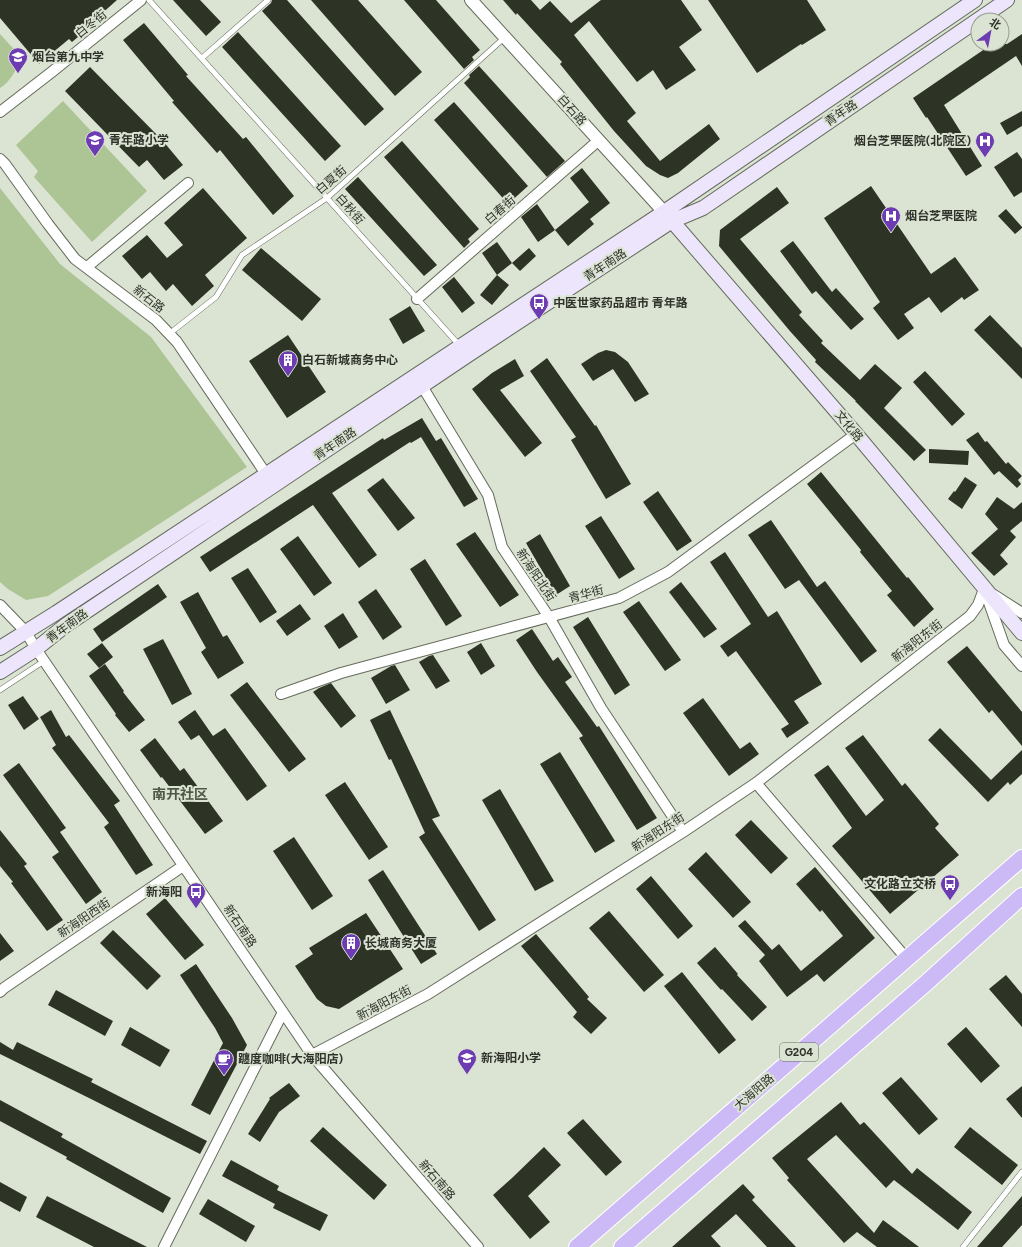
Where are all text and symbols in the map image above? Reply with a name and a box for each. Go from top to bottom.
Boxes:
street label: 白冬街 [73,7,109,41]
north arrow [970,12,1010,52]
text: 北 [987,16,1003,32]
school or university icon: 烟台第九中学 [7,46,29,74]
place label: 烟台第九中学 [32,50,104,64]
street label: 白石路 [555,92,589,128]
street label: 青年路 [822,97,860,129]
school or university icon: 青年路小学 [84,129,106,157]
hospital icon: 烟台芝罘医院(北院区) [974,130,996,158]
place label: 青年路小学 [109,133,169,147]
place label: 烟台芝罘医院(北院区) [854,134,971,148]
street label: 白夏街 [313,163,349,197]
street label: 白秋街 [333,191,367,227]
street label: 白春街 [482,193,518,227]
hospital icon: 烟台芝罘医院 [880,205,902,233]
place label: 烟台芝罘医院 [905,209,977,223]
street label: 青年南路 [581,246,629,284]
street label: 新石路 [131,282,167,316]
bus stop icon: 中医世家药品超市 青年路 [528,292,550,320]
place label: 中医世家药品超市 青年路 [553,296,688,310]
building icon: 白石新城商务中心 [277,349,299,377]
place label: 白石新城商务中心 [302,353,398,367]
street label: 文化路 [832,408,866,444]
street label: 青年南路 [311,425,359,463]
street label: 新海阳北街 [513,546,559,604]
street label: 青华街 [567,583,605,605]
street label: 青年南路 [43,606,91,646]
street label: 新海阳东街 [889,617,945,665]
district label: 南开社区 [152,786,208,803]
street label: 新海阳东街 [629,810,687,854]
bus stop icon: 文化路立交桥 [939,873,961,901]
place label: 文化路立交桥 [864,877,936,891]
bus stop icon: 新海阳 [185,881,207,909]
place label: 新海阳 [146,885,182,899]
street label: 新海阳西街 [55,895,113,941]
street label: 新石南路 [221,902,259,950]
building icon: 长城商务大厦 [340,932,362,960]
place label: 长城商务大厦 [365,936,437,950]
street label: 新海阳东街 [354,983,414,1023]
road number: G204 [780,1043,818,1061]
school or university icon: 新海阳小学 [456,1047,478,1075]
cafe icon: 躔度咖啡(大海阳店) [213,1048,235,1076]
place label: 新海阳小学 [481,1051,541,1065]
place label: 躔度咖啡(大海阳店) [238,1052,344,1066]
street label: 大海阳路 [731,1071,777,1113]
street label: 新石南路 [416,1157,458,1203]

